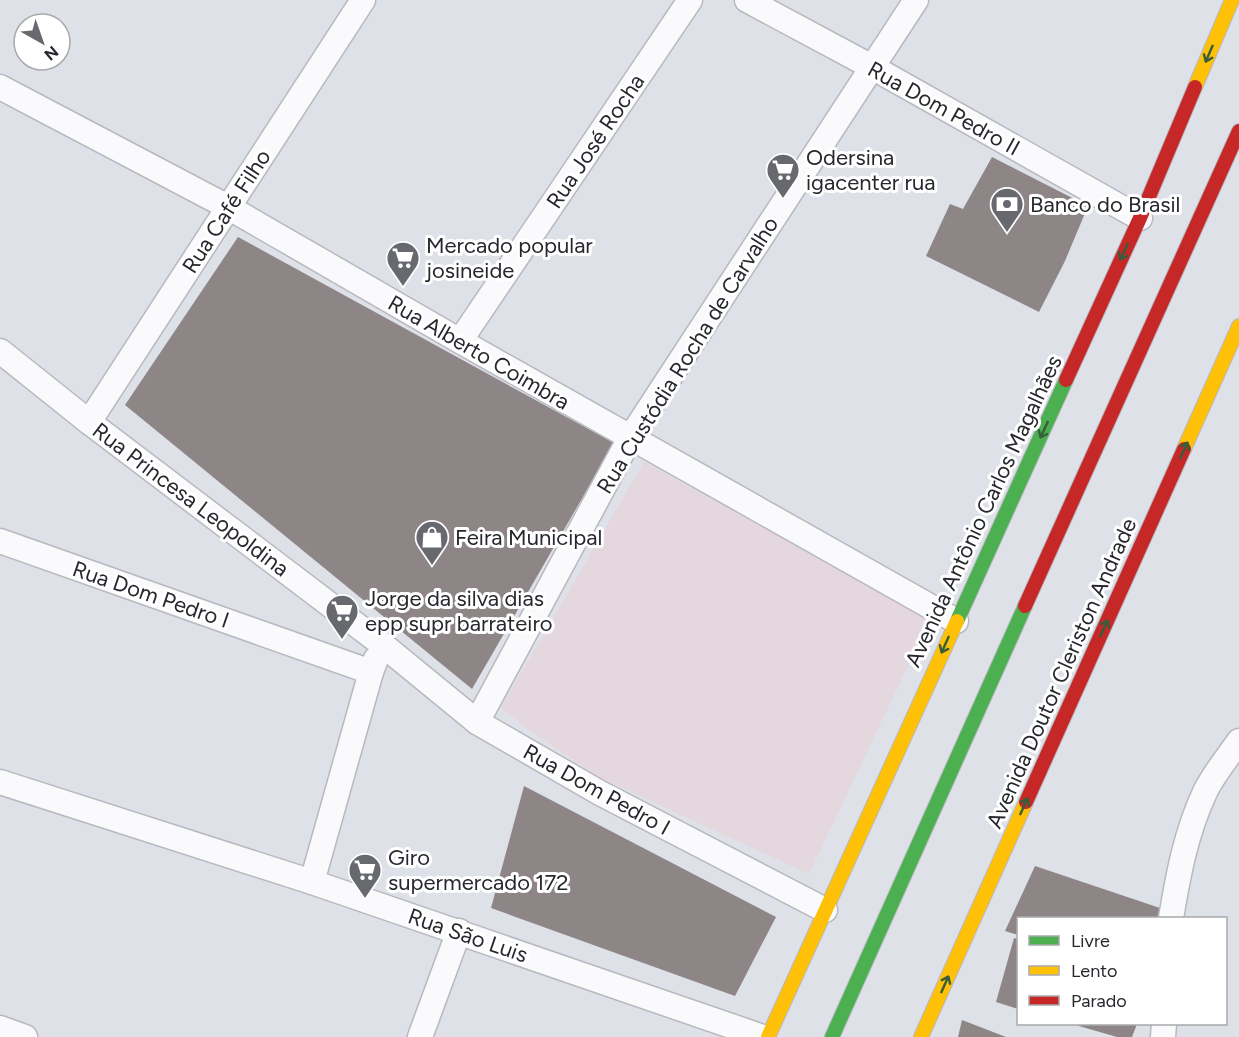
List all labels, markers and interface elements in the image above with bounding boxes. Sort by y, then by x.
north arrow [12,12,72,72]
text: N [40,42,62,64]
one-way arrow [1203,45,1214,63]
street label: Rua Dom Pedro II [863,55,1025,161]
street label: Rua José Rocha [540,69,650,214]
street label: Rua Café Filho [176,144,276,278]
place label: Odersina igacenter rua [806,144,936,196]
supermarket icon: Odersina igacenter rua [765,152,801,199]
bank icon: Banco do Brasil [989,186,1025,233]
place label: Banco do Brasil [1030,191,1180,218]
street label: Rua Custódia Rocha de Carvalho [591,212,784,499]
place label: Mercado popular josineide [424,232,593,284]
supermarket icon: Mercado popular josineide [385,240,421,287]
one-way arrow [1118,243,1130,261]
street label: Rua Alberto Coimbra [383,289,574,415]
street label: Avenida Antônio Carlos Magalhães [899,351,1068,671]
street label: Rua Princesa Leopoldina [87,417,294,582]
one-way arrow [1037,420,1049,438]
one-way arrow [1178,441,1190,459]
street label: Avenida Doutor Cleriston Andrade [981,514,1142,832]
shop icon: Feira Municipal [414,519,450,566]
place label: Feira Municipal [455,524,602,551]
street label: Rua Dom Pedro I [69,555,233,634]
place label: Jorge da silva dias epp supr barrateiro [365,585,553,637]
supermarket icon: Jorge da silva dias epp supr barrateiro [324,593,360,640]
one-way arrow [1099,619,1110,637]
one-way arrow [939,636,950,654]
street label: Rua Dom Pedro I [519,738,675,841]
one-way arrow [1019,797,1031,815]
place label: Giro supermercado 172 [388,844,569,896]
supermarket icon: Giro supermercado 172 [347,852,383,899]
street label: Rua São Luis [404,902,531,969]
legend [1017,917,1227,1025]
text: Livre [1071,930,1110,952]
text: Lento [1071,960,1117,982]
one-way arrow [939,975,951,993]
text: Parado [1071,990,1127,1012]

